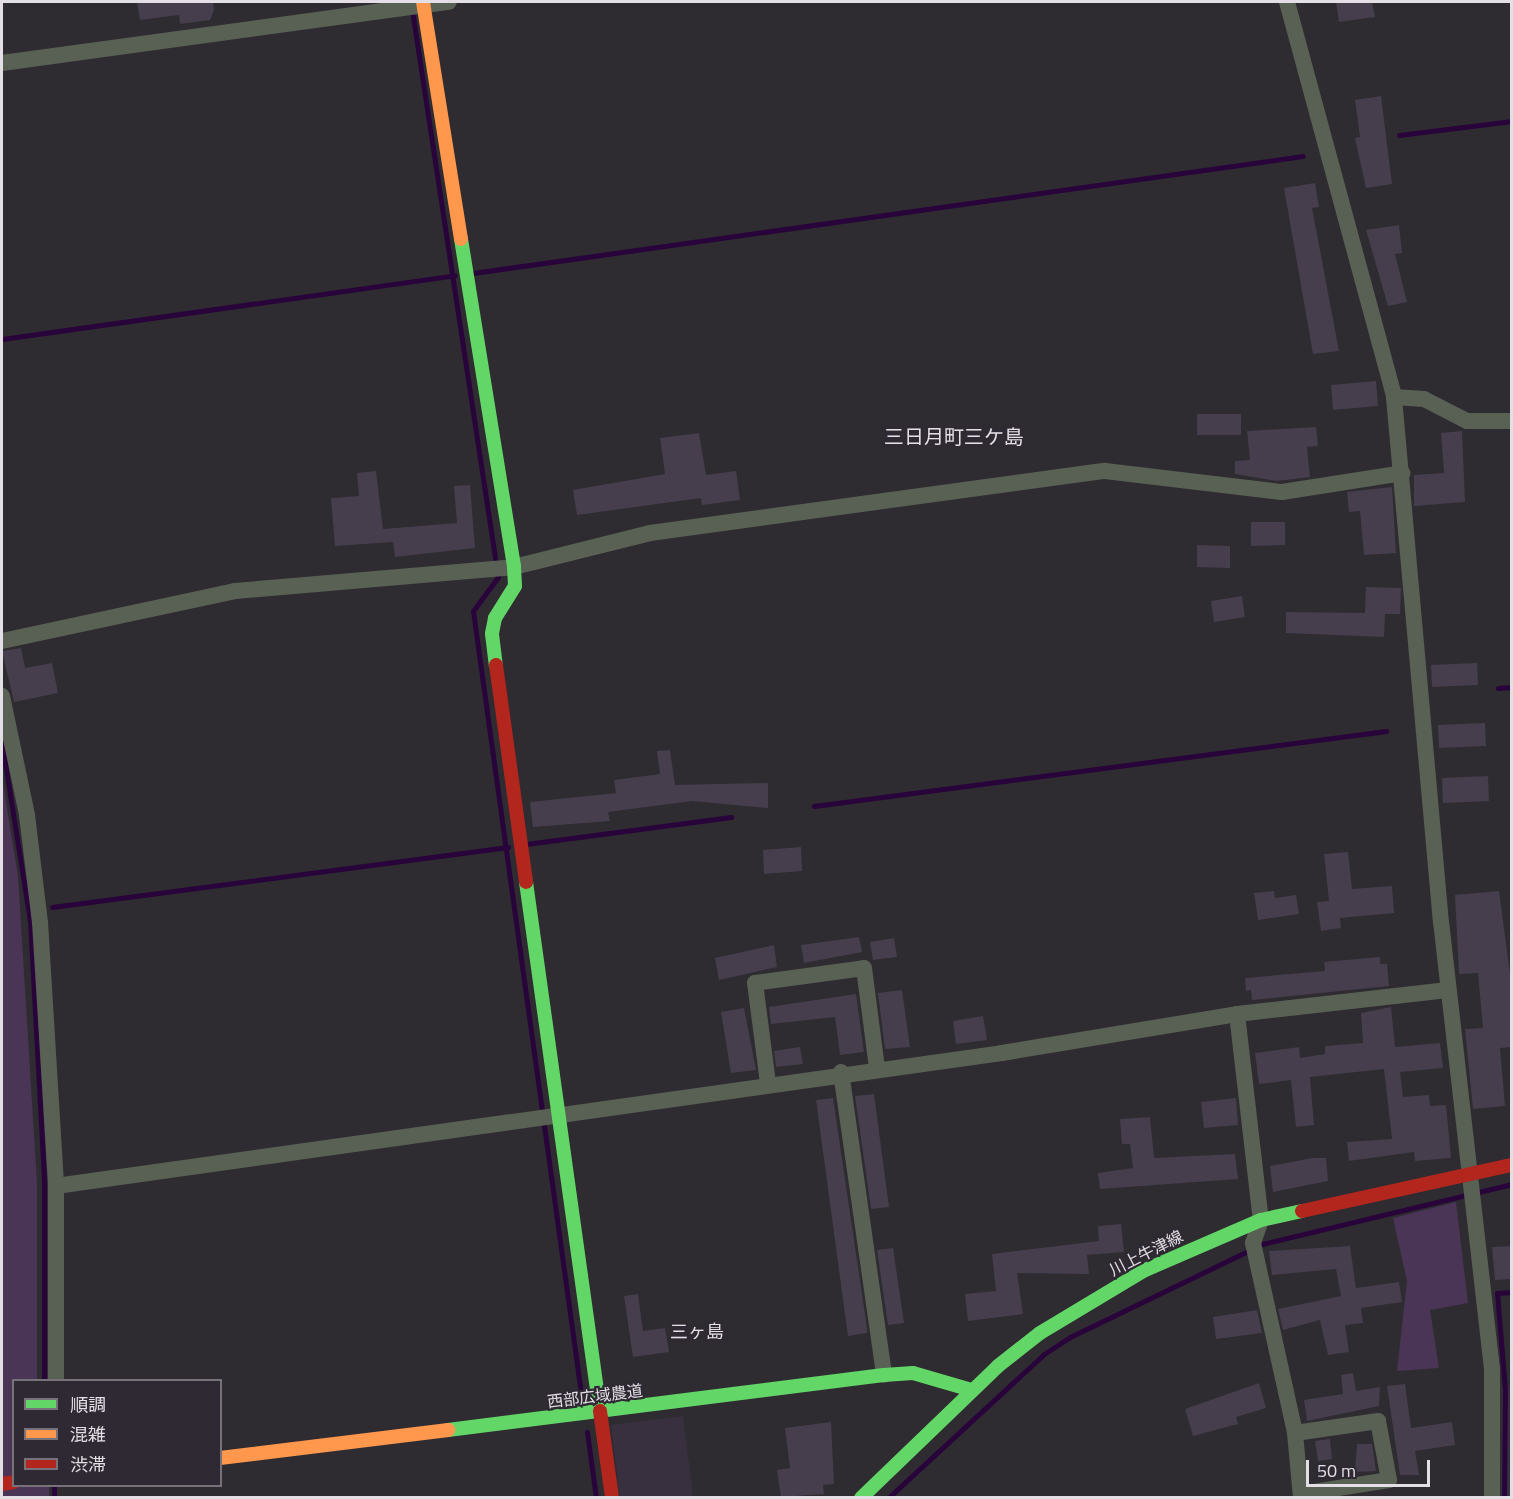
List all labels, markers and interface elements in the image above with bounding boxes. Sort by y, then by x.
district label: 三日月町三ケ島 [884,424,1024,448]
street label: 川上牛津線 [1106,1226,1186,1280]
district label: 三ヶ島 [670,1321,724,1343]
legend [12,1379,222,1487]
street label: 西部広域農道 [546,1381,644,1411]
text: 順調 [70,1391,106,1418]
text: 混雑 [70,1421,106,1448]
scale bar [1309,1448,1434,1486]
text: 渋滞 [70,1451,106,1478]
text: 50 m [1317,1457,1356,1484]

